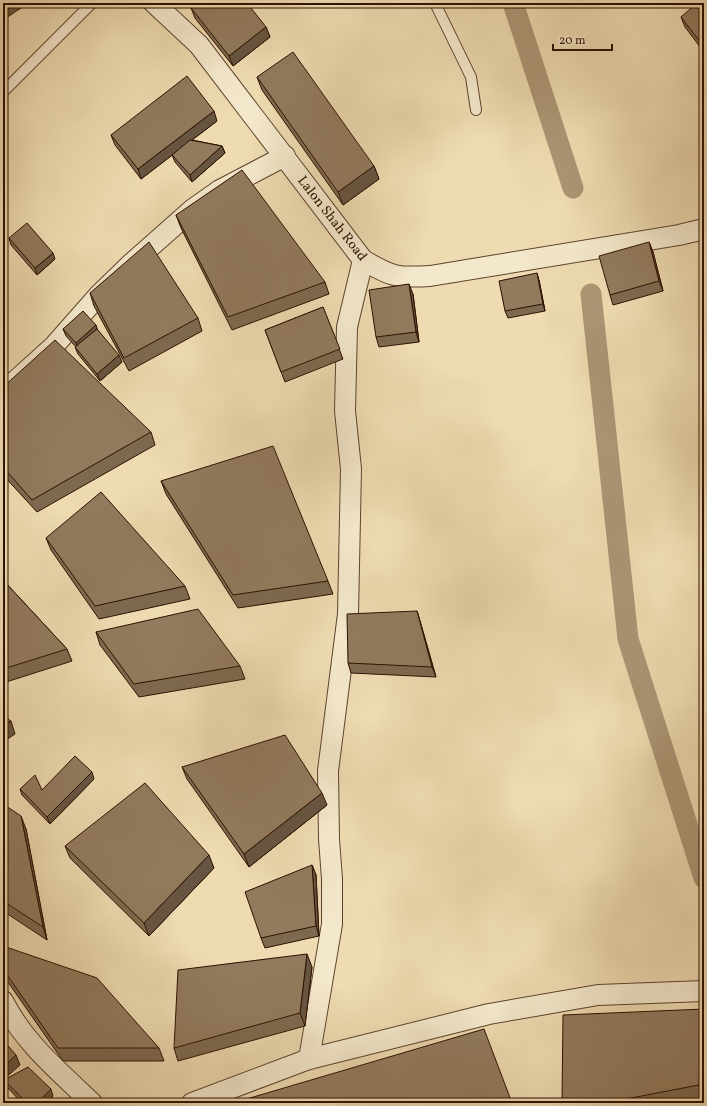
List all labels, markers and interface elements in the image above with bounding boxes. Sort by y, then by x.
scale bar [553,26,612,52]
text: 20 m [559,33,586,49]
street label: Lalon Shah Road [293,172,371,266]

